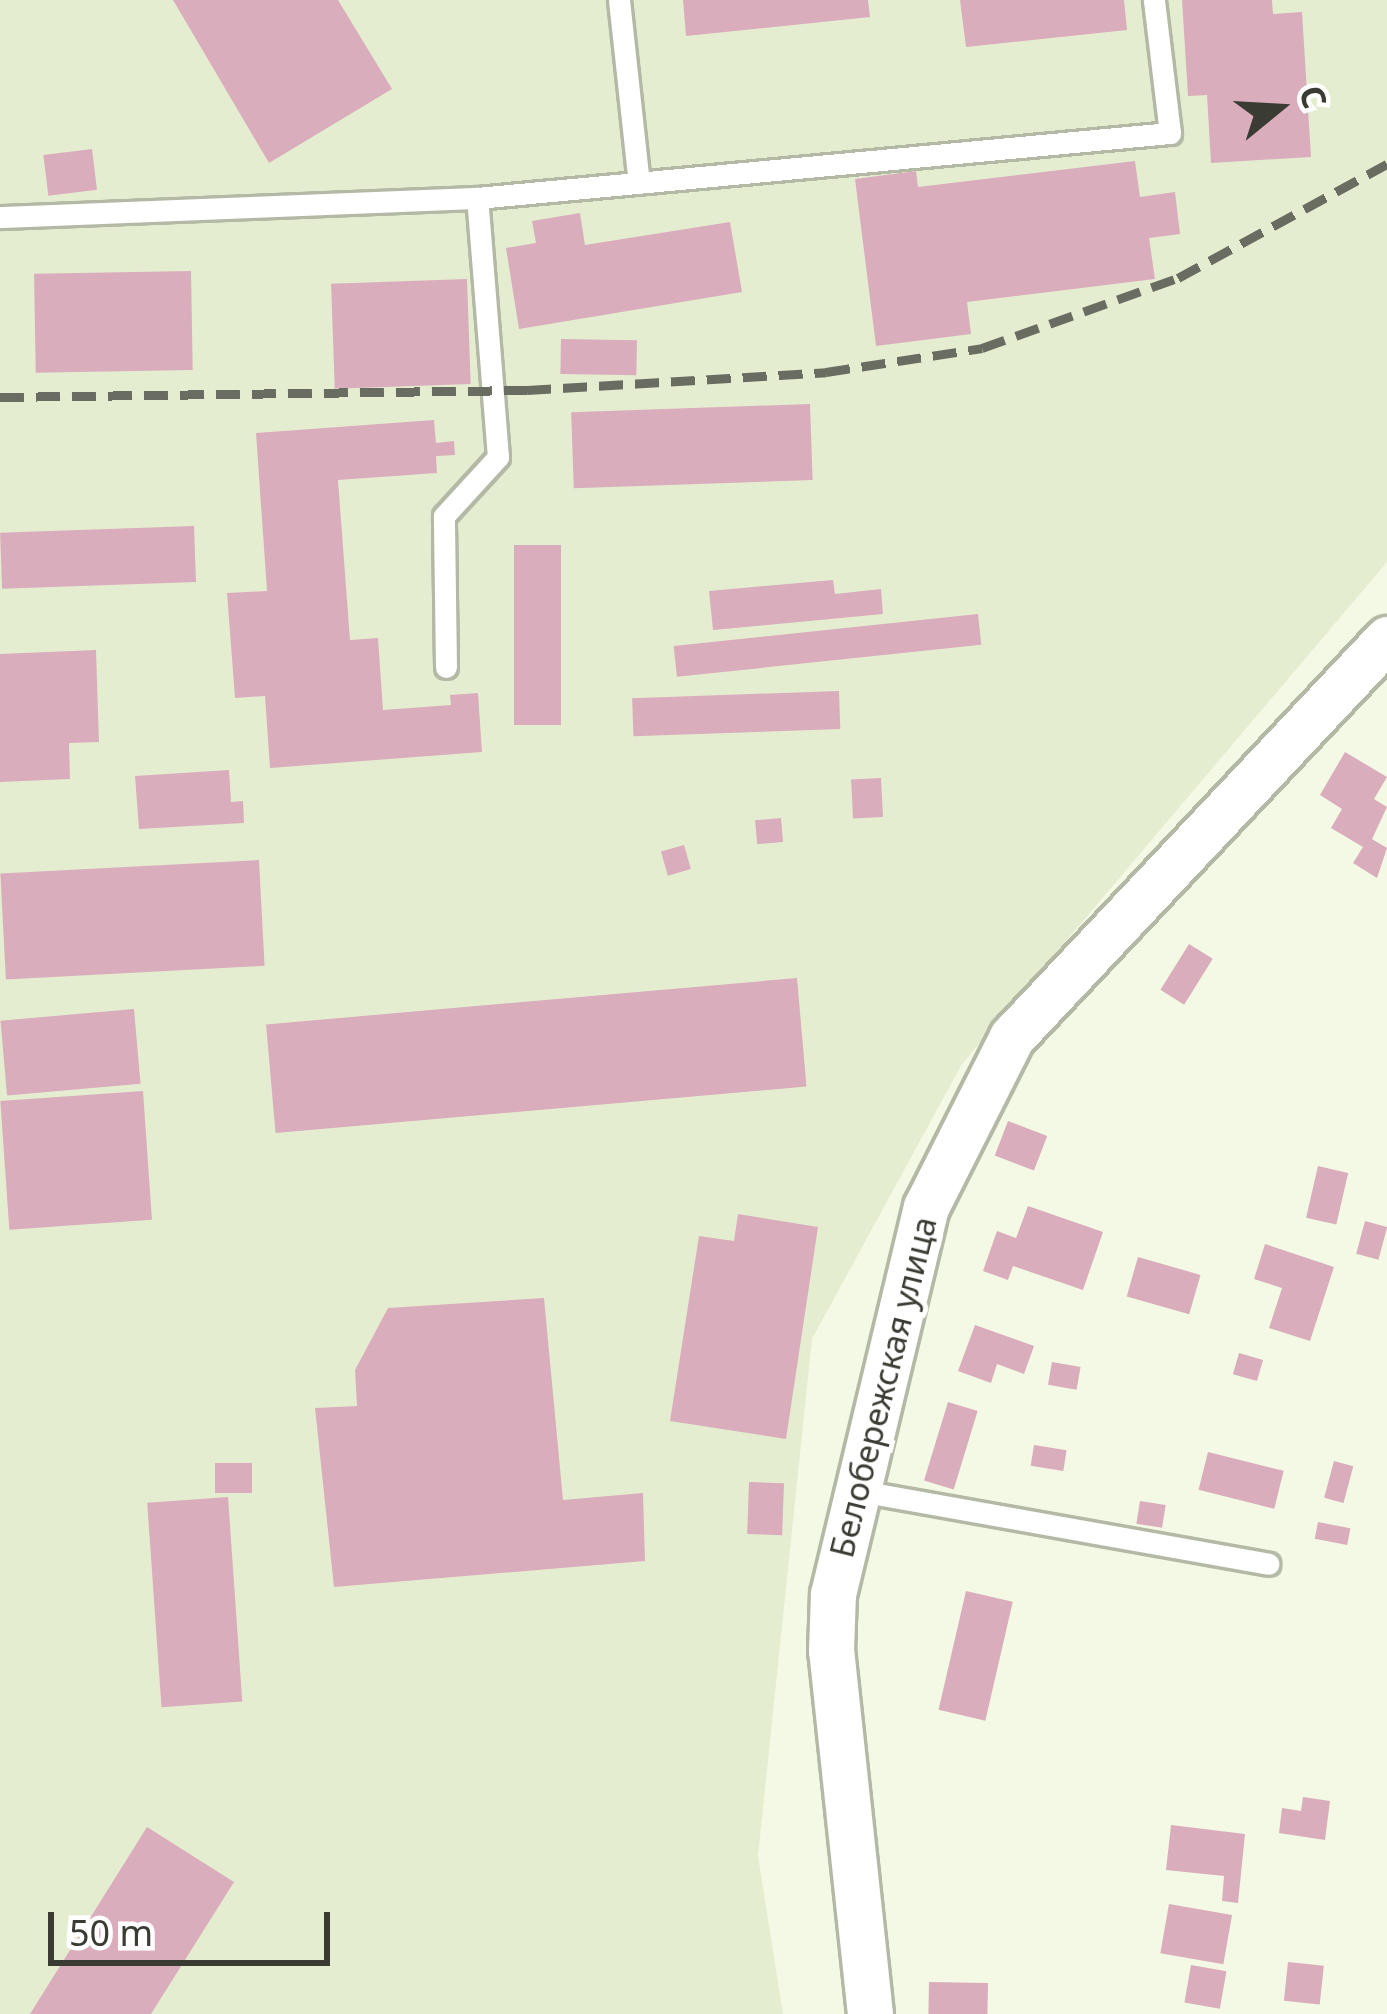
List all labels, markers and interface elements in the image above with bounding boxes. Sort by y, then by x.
north arrow [1219,48,1339,168]
text: С [1289,80,1338,114]
street label: Белобережская улица [821,1212,945,1562]
scale bar [54,1888,336,1962]
text: 50 m [69,1908,153,1957]

